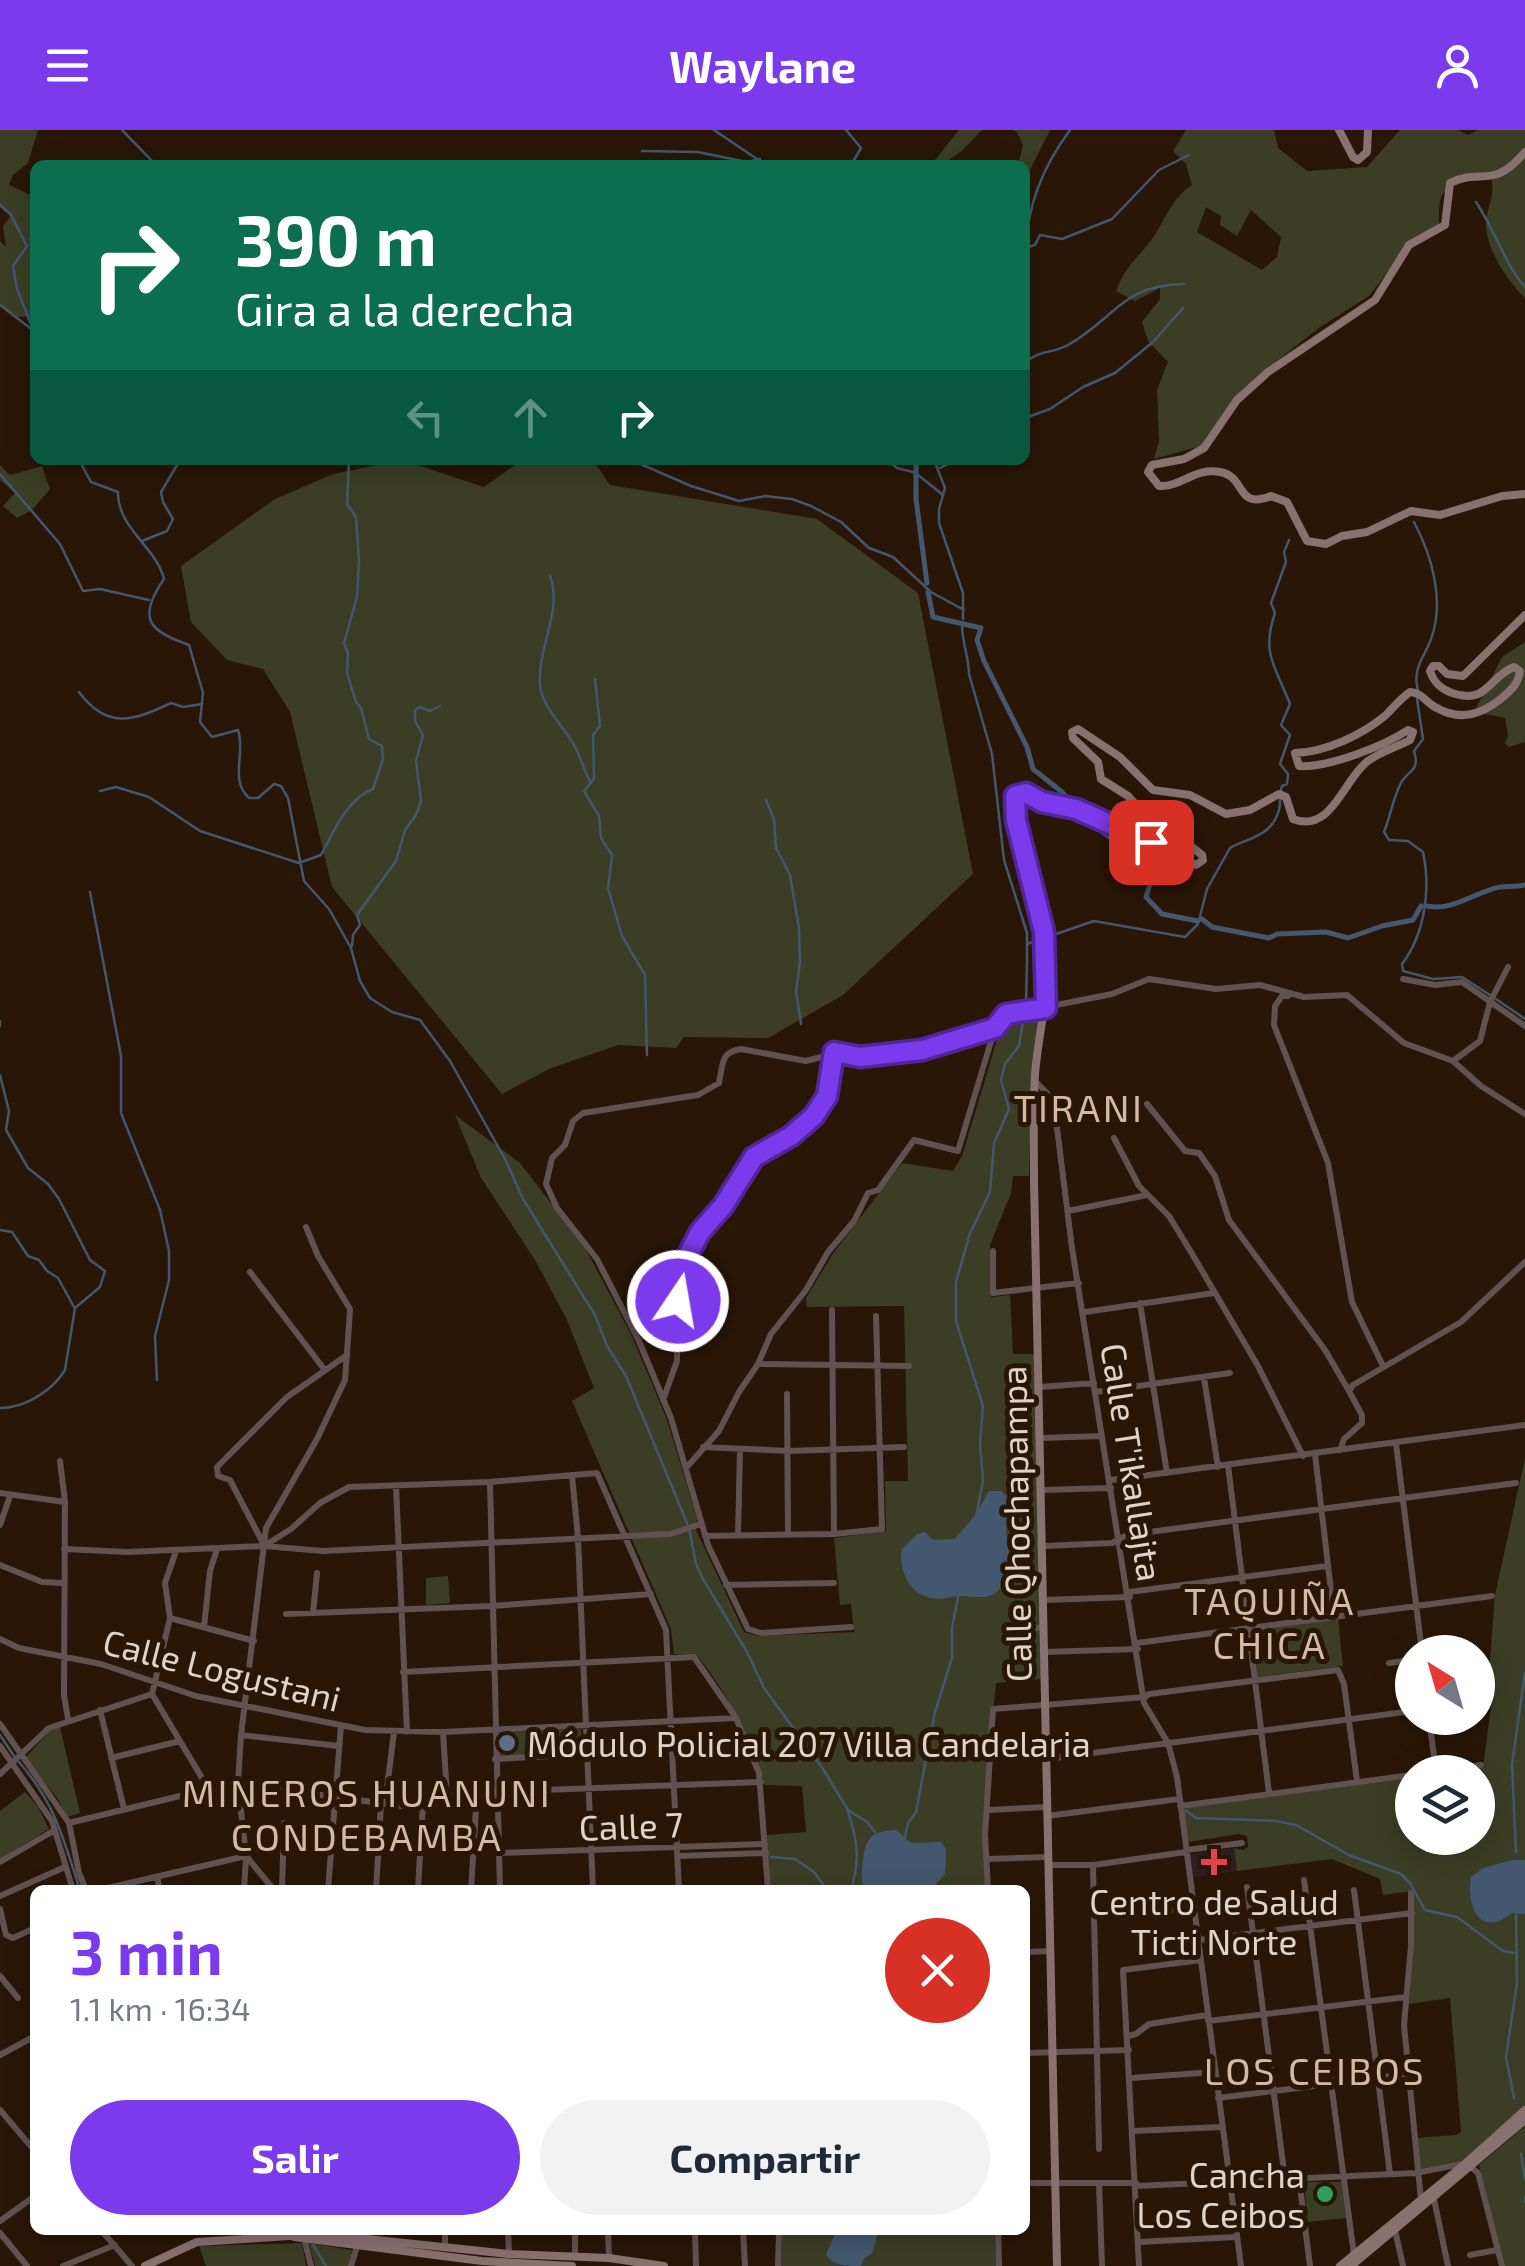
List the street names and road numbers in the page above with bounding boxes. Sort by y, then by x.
street label: Calle T'ikallajta [1093,1340,1173,1584]
street label: Calle Qhochapampa [991,1365,1039,1683]
street label: Calle Logustani [99,1619,345,1719]
street label: Calle 7 [578,1802,684,1848]

